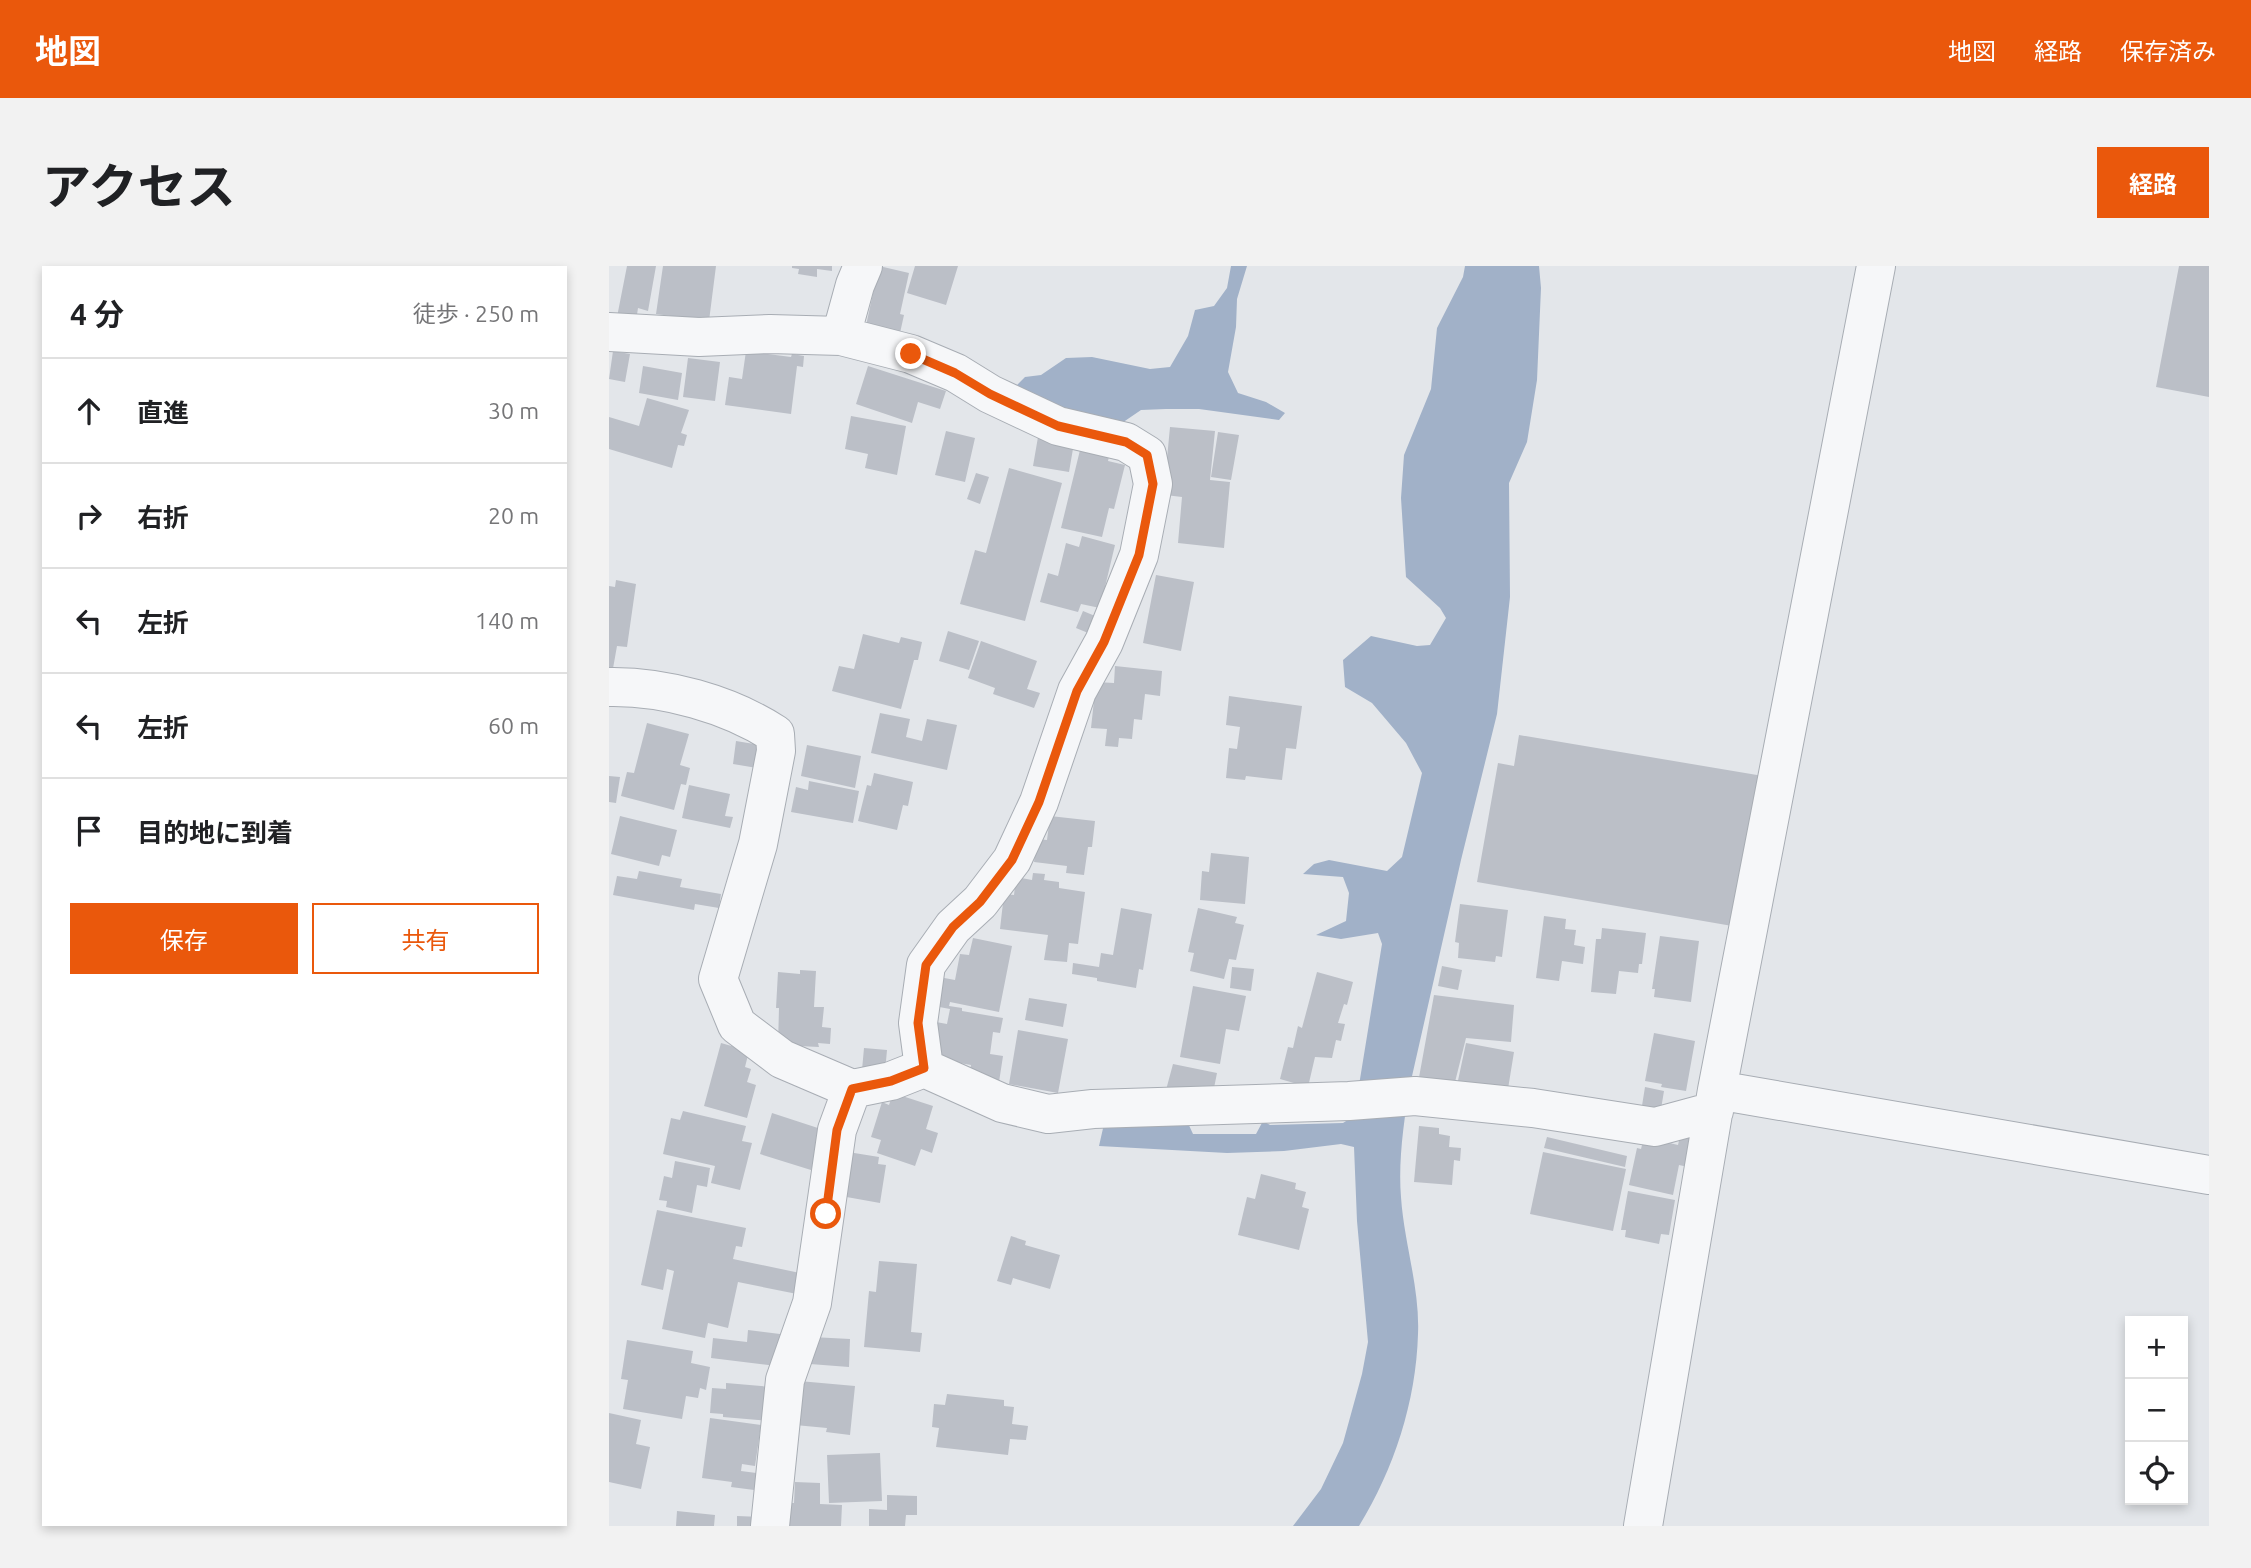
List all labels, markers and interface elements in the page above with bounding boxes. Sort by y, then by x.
text: 地図 [35,32,101,69]
text: 地図 [1948,38,1996,65]
text: 経路 [2034,38,2082,65]
text: 保存済み [2120,38,2216,65]
button: 経路 [2097,147,2209,218]
text: アクセス [42,158,236,213]
text: 4 分 [70,297,124,331]
text: 徒歩 · 250 m [413,301,539,326]
route end [895,338,926,369]
icon: ahead [70,392,108,430]
text: 直進 [137,398,189,427]
text: 30 m [488,398,539,423]
icon: right [70,497,108,535]
text: 右折 [137,503,189,532]
text: 20 m [488,503,539,528]
icon: left [70,602,108,640]
text: 左折 [137,608,189,637]
text: 140 m [475,608,539,633]
icon: left [70,707,108,745]
text: 左折 [137,713,189,742]
text: 60 m [488,713,539,738]
icon: arrive [70,812,108,850]
text: 目的地に到着 [137,818,293,847]
button: 保存 [70,903,298,974]
button: 共有 [312,903,539,974]
route start [810,1198,841,1229]
map controls [2125,1316,2188,1505]
button: + [2125,1316,2188,1379]
button: − [2125,1379,2188,1442]
button: locate [2125,1442,2188,1505]

